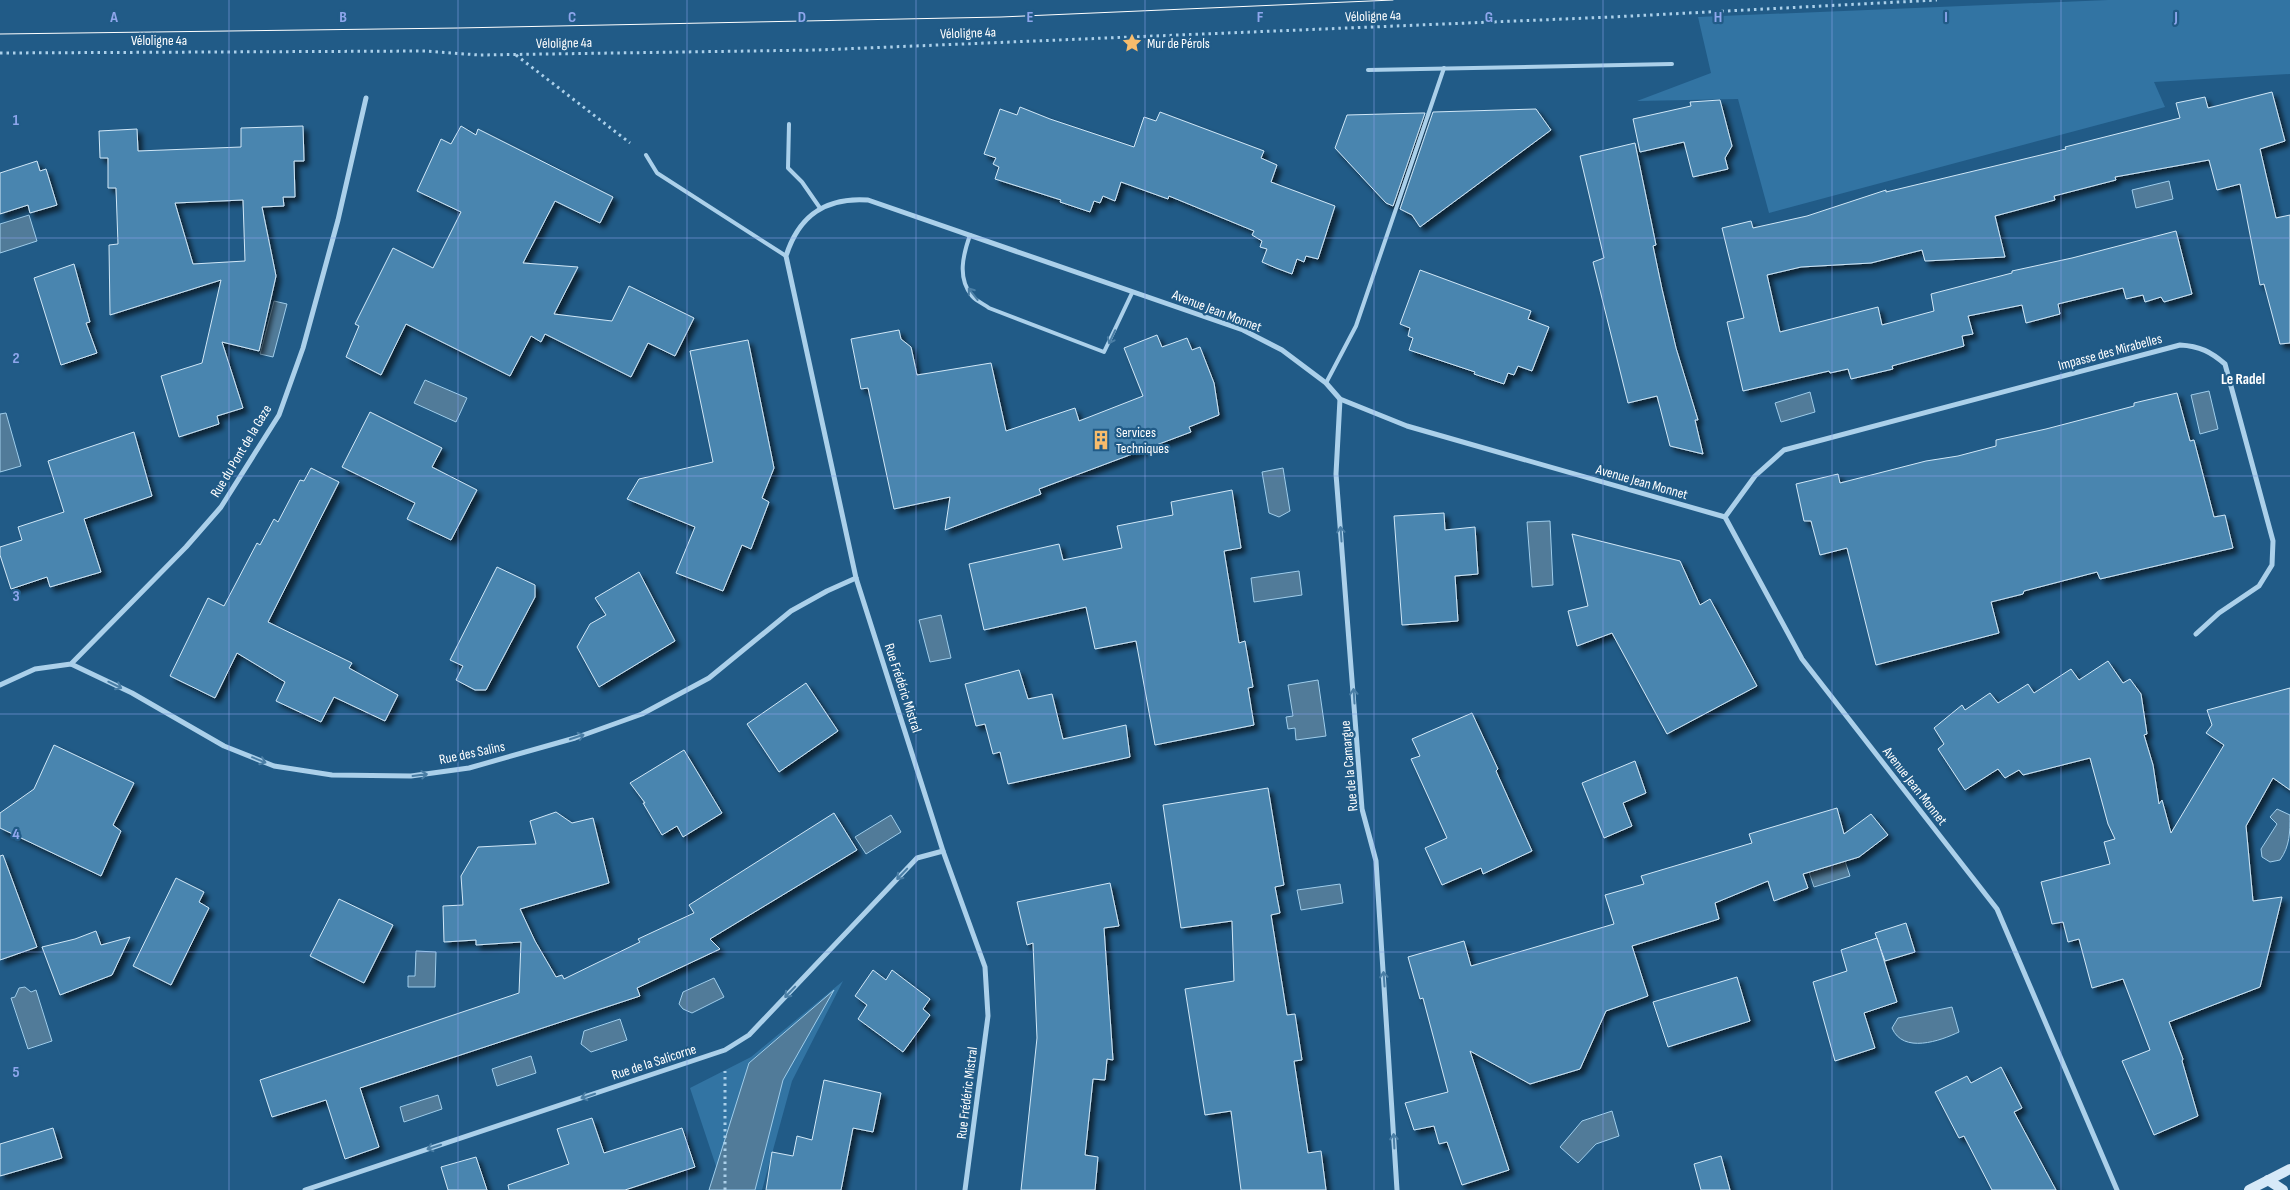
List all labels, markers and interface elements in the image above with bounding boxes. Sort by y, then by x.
street label: Véloligne 4a [1345,7,1401,25]
text: A [109,8,118,27]
text: B [339,8,347,27]
text: C [568,8,576,27]
text: D [798,8,806,27]
text: E [1027,8,1034,27]
text: F [1257,8,1264,27]
text: G [1485,8,1493,27]
text: H [1714,8,1722,27]
text: I [1944,8,1948,27]
text: J [2173,8,2178,27]
street label: Véloligne 4a [940,24,996,42]
street label: Véloligne 4a [131,32,187,49]
place icon: Mur de Pérols [1121,32,1143,54]
street label: Véloligne 4a [536,34,592,52]
place label: Mur de Pérols [1147,35,1210,52]
text: 1 [13,111,20,130]
street label: Avenue Jean Monnet [1169,286,1264,336]
one-way arrow [968,287,978,301]
one-way arrow [1106,329,1116,344]
street label: Impasse des Mirabelles [2056,330,2164,374]
text: 2 [12,349,20,368]
district label: Le Radel [2221,370,2265,389]
street label: Rue du Pont de la Gaze [207,402,275,500]
place label: Services Techniques [1116,424,1169,457]
building icon: Services Techniques [1090,429,1112,451]
street label: Avenue Jean Monnet [1593,461,1690,503]
one-way arrow [1336,527,1346,543]
text: 3 [12,587,20,606]
street label: Rue Frédéric Mistral [881,641,925,735]
one-way arrow [107,681,122,690]
one-way arrow [1349,689,1358,705]
street label: Rue de la Camargue [1337,720,1361,812]
one-way arrow [569,732,585,742]
street label: Rue des Salins [438,738,506,768]
street label: Avenue Jean Monnet [1879,743,1951,828]
one-way arrow [251,756,266,766]
one-way arrow [411,769,427,779]
text: 4 [12,825,20,844]
one-way arrow [896,868,908,881]
one-way arrow [1380,971,1389,987]
one-way arrow [784,985,796,998]
street label: Rue de la Salicorne [610,1040,698,1084]
street label: Rue Frédéric Mistral [953,1046,981,1140]
text: 5 [12,1063,20,1082]
one-way arrow [581,1092,596,1101]
one-way arrow [1390,1134,1399,1150]
one-way arrow [426,1143,442,1153]

